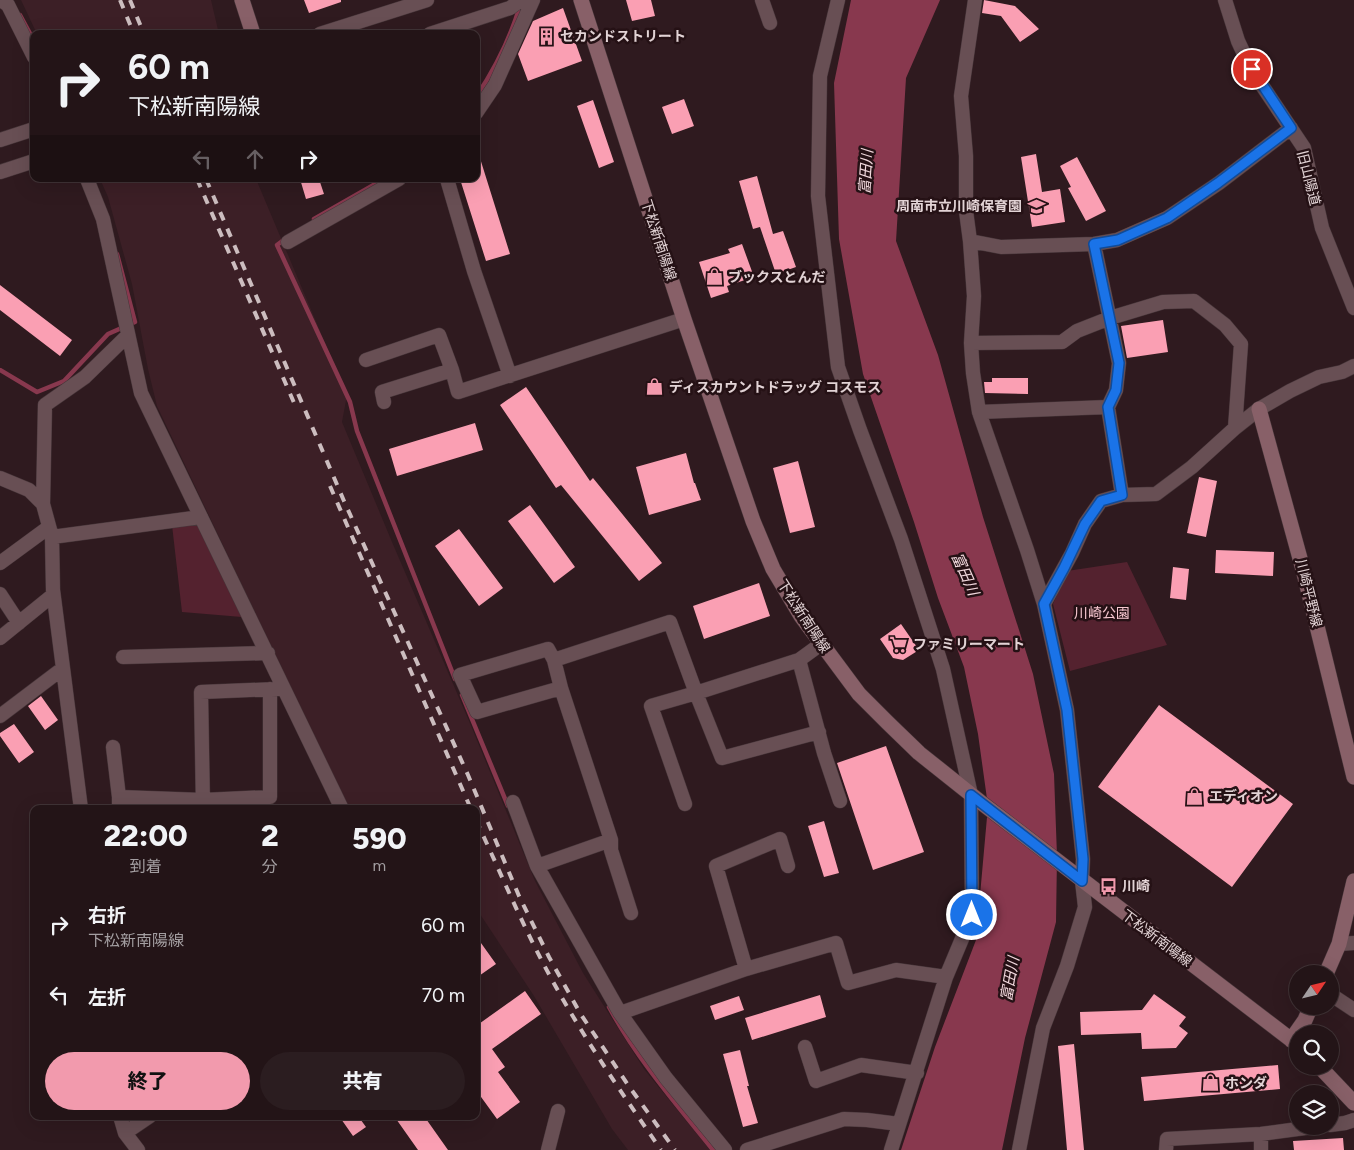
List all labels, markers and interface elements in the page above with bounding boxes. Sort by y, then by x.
building icon: セカンドストリート [536,26,556,46]
place label: セカンドストリート [560,28,686,45]
text: 60 m [128,46,210,88]
pin [1231,48,1273,90]
icon: right [45,50,110,115]
icon: arrive [1238,55,1266,83]
text: 下松新南陽線 [128,93,260,120]
icon: left [188,145,216,173]
icon: ahead [241,145,269,173]
icon: right [294,145,322,173]
water label: 富田川 [855,147,877,195]
street label: 旧山陽道 [1293,149,1324,207]
school or university icon: 周南市立川崎保育園 [1026,196,1046,216]
street label: 下松新南陽線 [637,198,680,283]
place label: 周南市立川崎保育園 [896,198,1022,215]
shop icon: ブックスとんだ [704,267,724,287]
place label: ブックスとんだ [728,269,826,286]
shop icon: ディスカウントドラッグ コスモス [645,377,665,397]
place label: ディスカウントドラッグ コスモス [669,379,881,396]
water label: 富田川 [948,550,983,600]
street label: 川崎平野線 [1292,557,1325,629]
street label: 下松新南陽線 [774,576,834,656]
park label: 川崎公園 [1074,605,1130,622]
supermarket icon: ファミリーマート [889,634,909,654]
place label: ファミリーマート [913,636,1025,653]
shop icon: エディオン [1185,786,1205,806]
place label: エディオン [1209,788,1278,805]
text: 22:00 [103,817,188,854]
text: 2 [261,817,279,854]
text: 590 [352,820,407,857]
text: m [372,856,386,875]
text: 到着 [129,857,161,876]
text: 分 [262,857,278,876]
bus stop icon: 川崎 [1098,876,1118,896]
place label: 川崎 [1122,878,1150,895]
position arrow [945,888,997,940]
text: 右折 [88,904,126,927]
street label: 下松新南陽線 [1118,906,1195,970]
icon: right [45,911,73,939]
text: 60 m [421,914,465,937]
text: 下松新南陽線 [88,931,184,950]
water label: 富田川 [997,953,1023,1003]
north arrow [1289,965,1339,1015]
map controls [1289,965,1339,1135]
icon: left [45,981,73,1009]
text: 70 m [422,984,465,1007]
text: 左折 [88,986,126,1009]
button: search [1289,1025,1339,1075]
button: 終了 [45,1052,250,1110]
button: 共有 [260,1052,465,1110]
shop icon: ホンダ [1201,1073,1221,1093]
place label: ホンダ [1225,1075,1267,1092]
button: layers [1289,1085,1339,1135]

